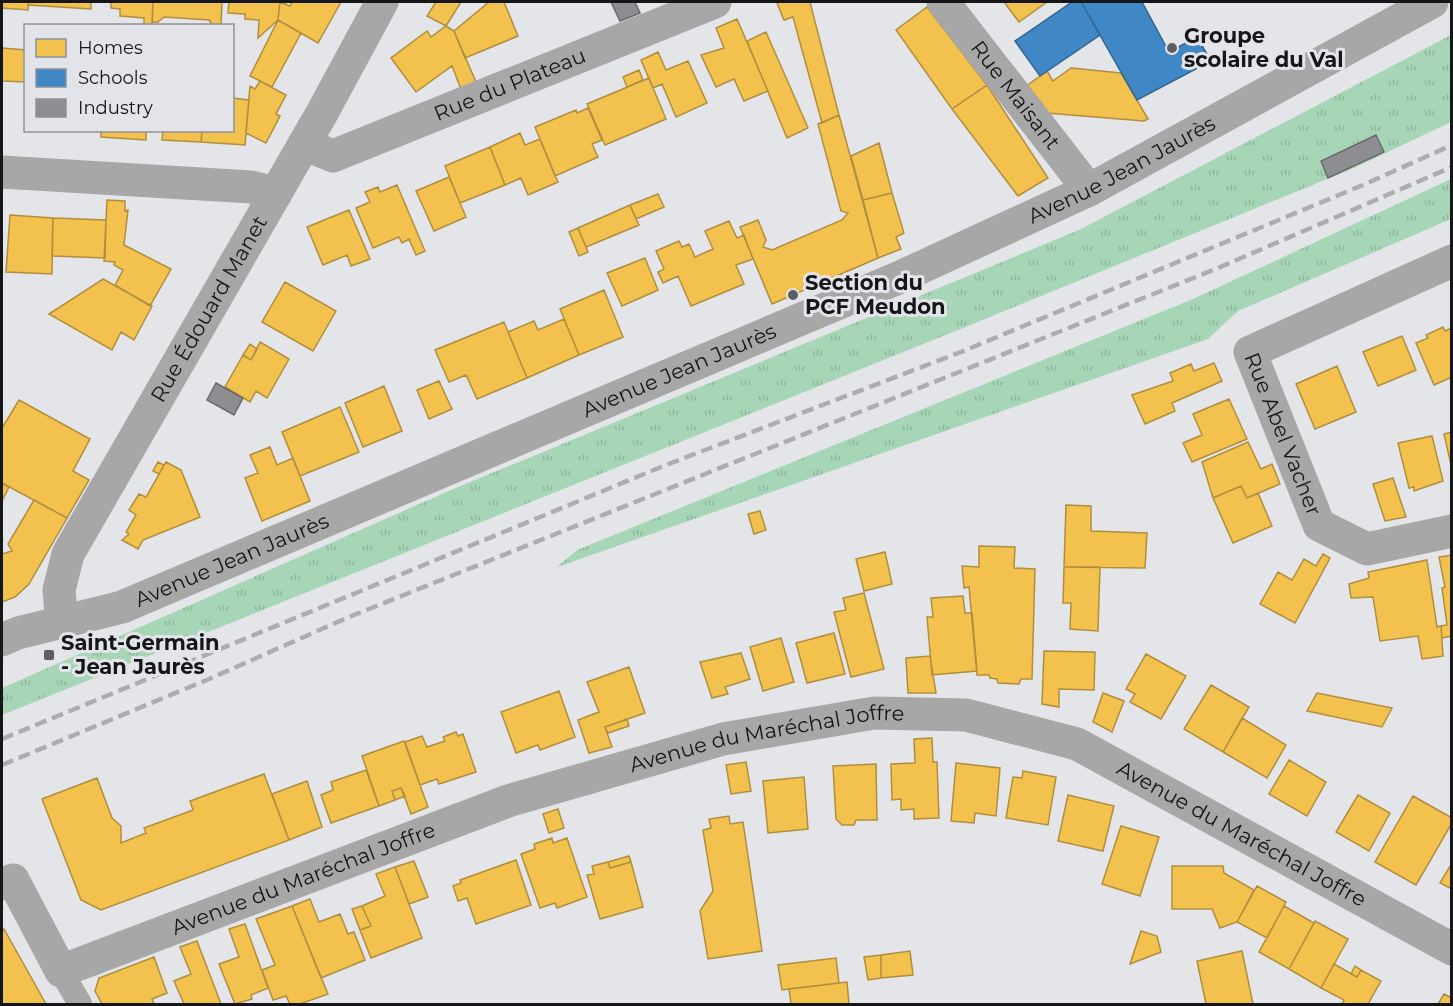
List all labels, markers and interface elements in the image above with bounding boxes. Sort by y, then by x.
place label: Groupe scolaire du Val [1184,23,1344,72]
legend [24,24,234,132]
street label: Rue Maisant [966,35,1066,154]
text: Homes [78,37,143,59]
marker: Groupe scolaire du Val [1165,41,1179,55]
street label: Rue du Plateau [430,42,589,126]
text: Schools [78,67,148,89]
text: Industry [78,97,153,119]
street label: Avenue Jean Jaurès [1024,110,1219,228]
street label: Rue Édouard Manet [145,211,272,406]
place label: Section du PCF Meudon [805,270,945,319]
marker: Section du PCF Meudon [786,288,800,302]
street label: Avenue Jean Jaurès [579,318,780,422]
street label: Rue Abel Vacher [1239,349,1327,519]
street label: Avenue Jean Jaurès [131,508,332,612]
place label: Saint-Germain - Jean Jaurès [61,630,220,679]
marker: Saint-Germain - Jean Jaurès [42,648,56,662]
street label: Avenue du Maréchal Joffre [626,700,905,777]
street label: Avenue du Maréchal Joffre [1113,755,1371,912]
street label: Avenue du Maréchal Joffre [168,817,439,940]

